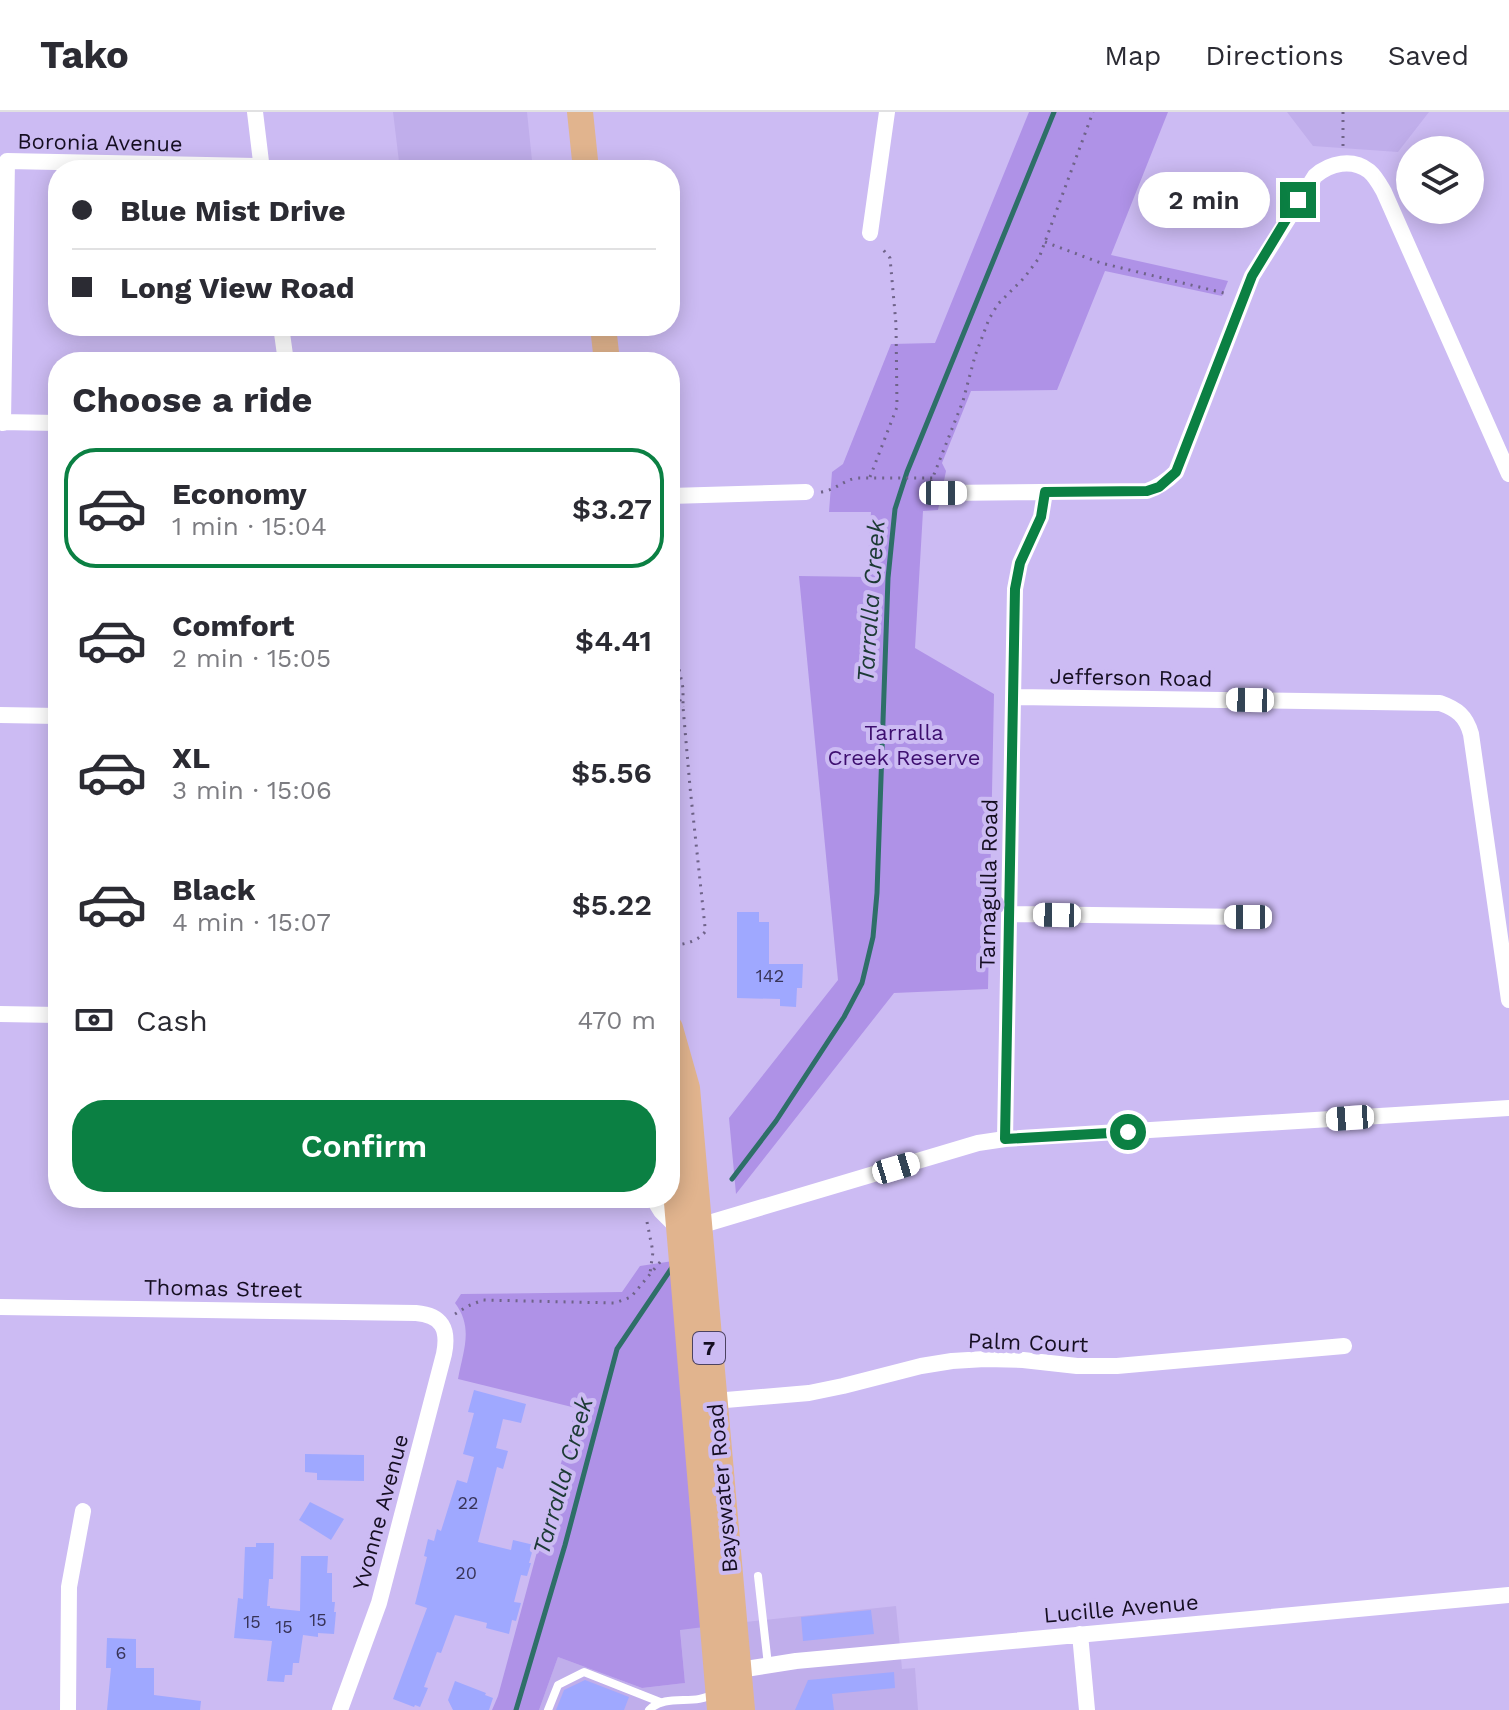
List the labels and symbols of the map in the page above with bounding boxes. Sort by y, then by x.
street label: Boronia Avenue [17,129,183,156]
callout: 2 min [1138,172,1270,228]
route end [1280,182,1316,218]
car [919,481,967,505]
water label: Tarralla Creek [851,518,891,683]
street label: Jefferson Road [1049,664,1213,691]
car [1226,688,1274,712]
park label: Tarralla Creek Reserve [828,720,980,770]
street label: Tarnagulla Road [975,799,1002,969]
car [1033,903,1081,927]
car [1224,905,1272,929]
house number: 142 [756,965,784,986]
car [1325,1104,1375,1132]
route start [1110,1114,1146,1150]
car [870,1150,922,1186]
street label: Thomas Street [144,1275,302,1302]
street label: Palm Court [967,1328,1089,1357]
road number: 7 [693,1332,725,1364]
water label: Tarralla Creek [527,1393,599,1558]
street label: Bayswater Road [703,1402,742,1574]
street label: Yvonne Avenue [348,1431,413,1593]
house number: 22 [458,1492,479,1513]
house number: 20 [455,1562,477,1583]
street label: Lucille Avenue [1043,1589,1199,1628]
house number: 15 [309,1609,327,1630]
house number: 15 [243,1611,261,1632]
house number: 15 [275,1616,293,1637]
house number: 6 [116,1642,126,1663]

